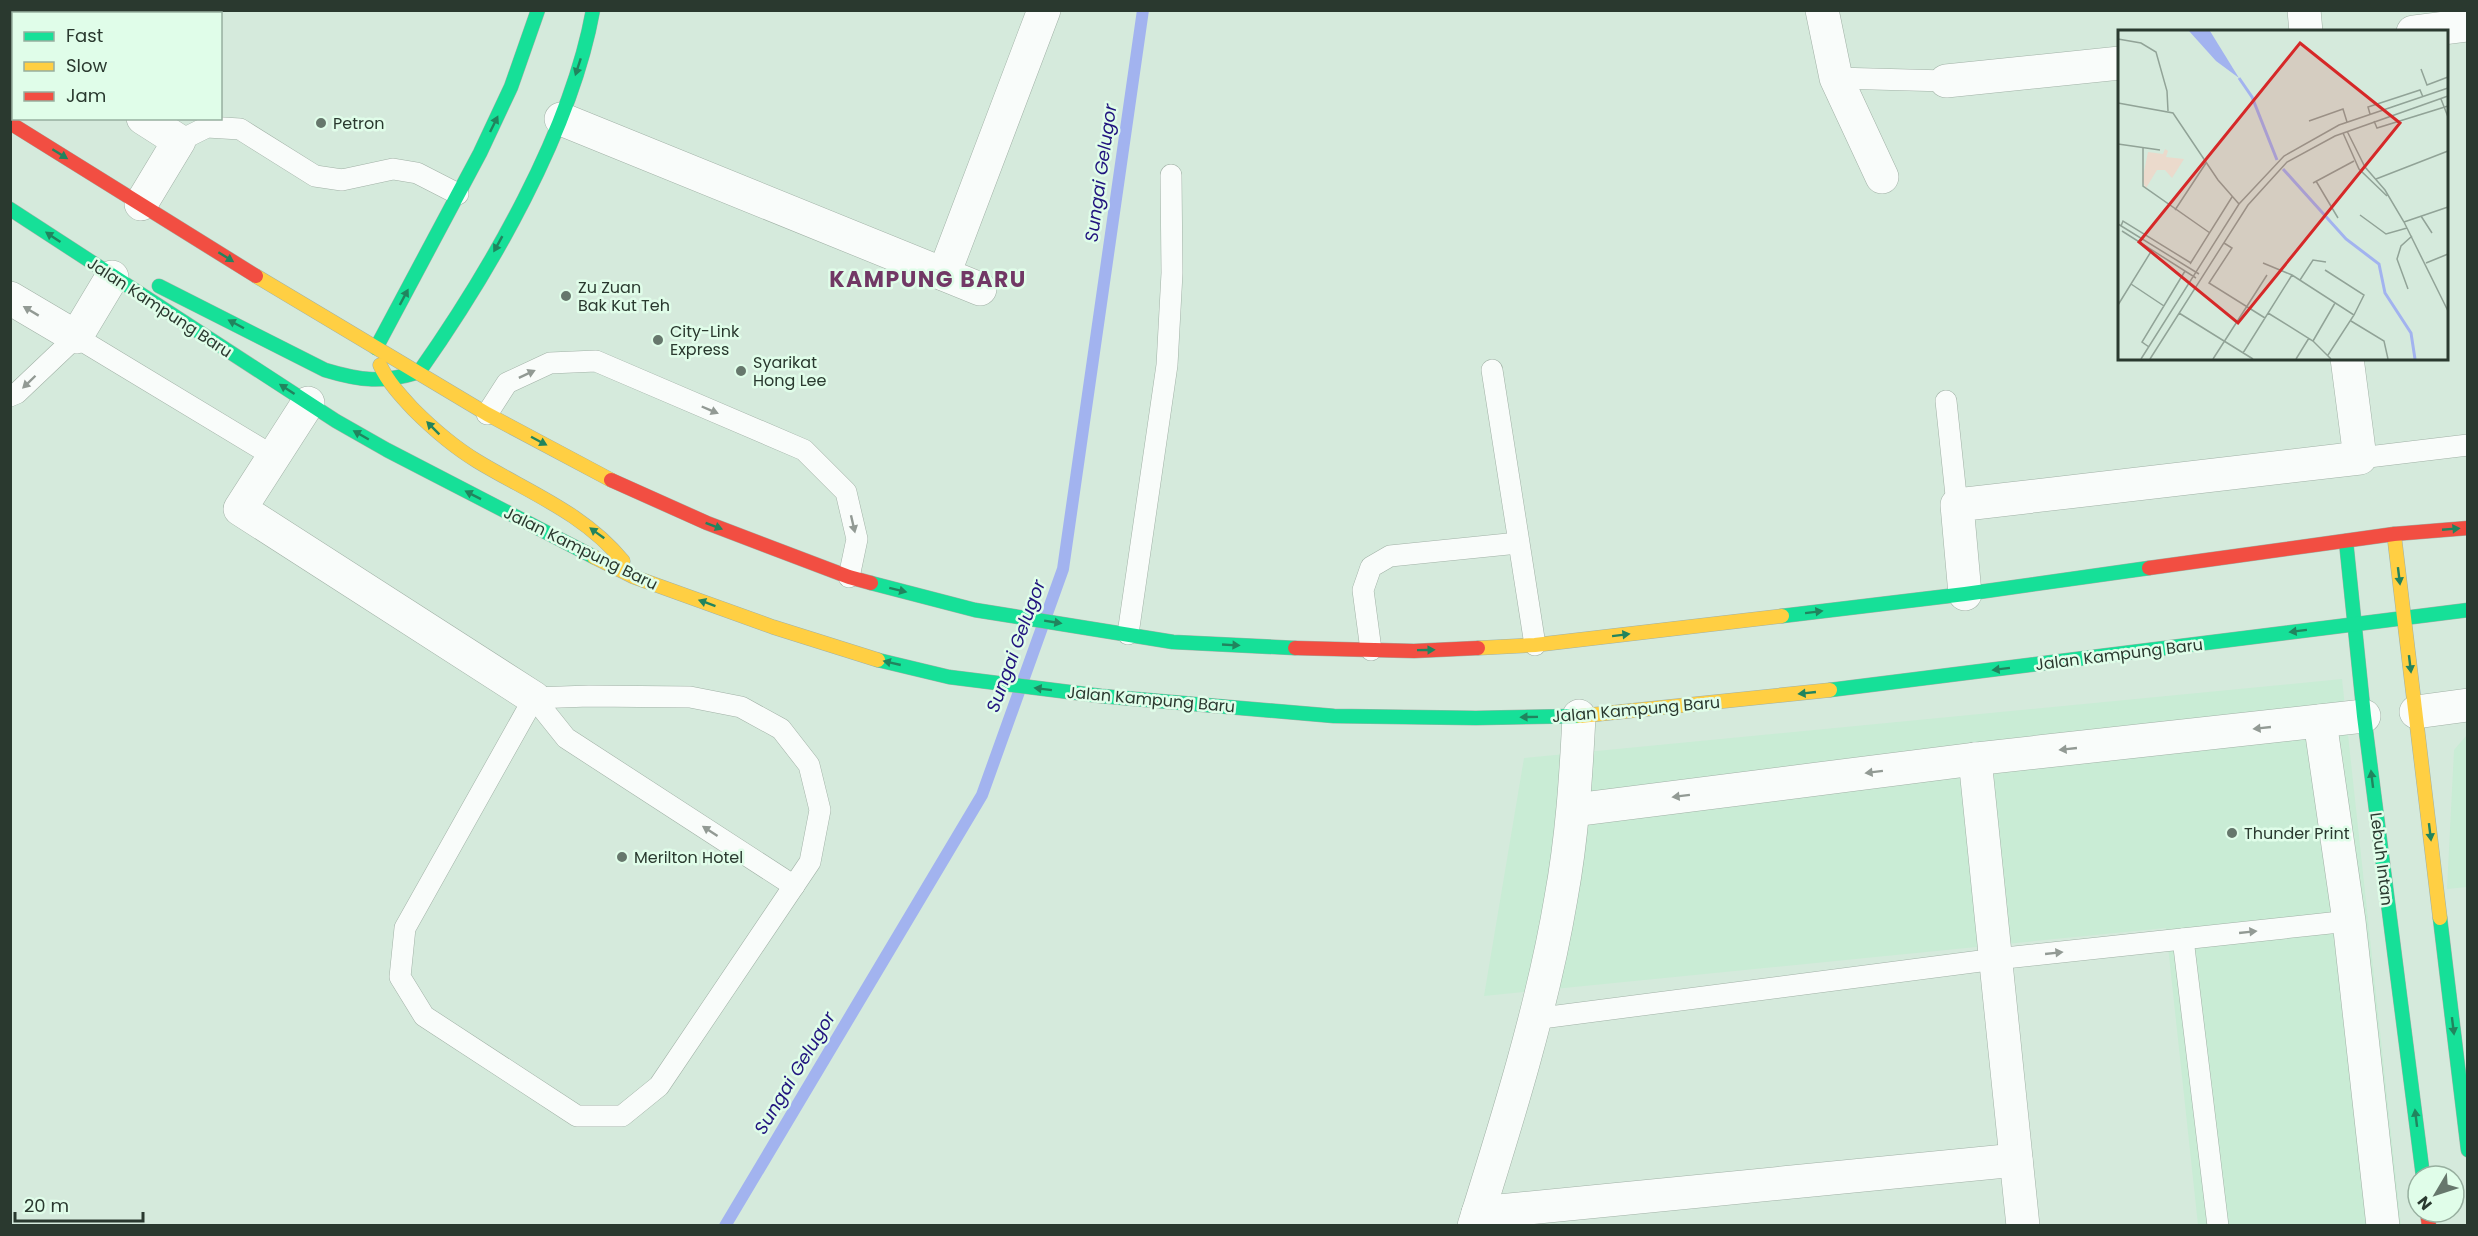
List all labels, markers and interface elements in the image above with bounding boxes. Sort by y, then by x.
legend [12,12,222,120]
text: Fast [66,23,103,48]
inset map [2118,30,2448,360]
text: Slow [66,53,108,78]
one-way arrow [573,58,582,76]
text: Jam [66,83,106,108]
water label: Sungai Gelugor [1078,101,1123,244]
place label: Petron [333,112,384,135]
one-way arrow [489,115,498,132]
marker: Petron [314,116,328,130]
one-way arrow [52,148,68,159]
one-way arrow [45,232,61,243]
one-way arrow [493,236,503,253]
one-way arrow [218,251,234,262]
street label: Jalan Kampung Baru [83,252,237,363]
district label: KAMPUNG BARU [829,264,1027,295]
place label: Zu Zuan Bak Kut Teh [578,276,670,317]
one-way arrow [399,288,409,305]
marker: Zu Zuan Bak Kut Teh [559,289,573,303]
one-way arrow [23,305,39,316]
one-way arrow [227,319,244,329]
place label: City-Link Express [670,320,740,361]
marker: City-Link Express [651,333,665,347]
place label: Syarikat Hong Lee [753,351,826,392]
marker: Syarikat Hong Lee [734,364,748,378]
one-way arrow [518,369,535,378]
one-way arrow [21,375,36,389]
one-way arrow [279,384,295,395]
one-way arrow [701,405,719,415]
one-way arrow [427,422,441,436]
one-way arrow [353,430,369,441]
one-way arrow [530,436,548,446]
one-way arrow [465,490,482,499]
street label: Jalan Kampung Baru [500,501,662,596]
one-way arrow [849,515,859,533]
one-way arrow [706,521,724,531]
one-way arrow [2442,524,2461,534]
one-way arrow [589,528,604,540]
one-way arrow [2394,566,2403,585]
water label: Sungai Gelugor [980,575,1052,715]
one-way arrow [890,586,908,595]
one-way arrow [698,598,716,608]
one-way arrow [1805,607,1824,617]
one-way arrow [1044,618,1063,627]
one-way arrow [2289,626,2308,636]
one-way arrow [1611,630,1630,640]
street label: Jalan Kampung Baru [2034,633,2204,676]
one-way arrow [1222,640,1241,650]
one-way arrow [1417,646,1436,655]
one-way arrow [2405,655,2414,674]
one-way arrow [883,658,902,667]
one-way arrow [1991,664,2010,674]
street label: Jalan Kampung Baru [1066,681,1236,718]
one-way arrow [1033,684,1052,693]
one-way arrow [1798,688,1817,698]
street label: Jalan Kampung Baru [1551,691,1721,728]
one-way arrow [1520,712,1539,722]
one-way arrow [2252,723,2271,732]
one-way arrow [2058,744,2077,754]
one-way arrow [1865,767,1884,777]
one-way arrow [2367,769,2377,788]
one-way arrow [1671,792,1690,801]
street label: Lebuh Intan [2364,811,2399,907]
place label: Thunder Print [2244,822,2350,845]
one-way arrow [2425,823,2435,842]
one-way arrow [701,826,718,837]
marker: Thunder Print [2225,826,2239,840]
place label: Merilton Hotel [634,846,743,869]
marker: Merilton Hotel [615,850,629,864]
one-way arrow [2238,927,2257,937]
one-way arrow [2045,948,2064,958]
water label: Sungai Gelugor [748,1006,842,1139]
one-way arrow [2448,1017,2458,1036]
one-way arrow [2411,1108,2420,1127]
north arrow [2406,1164,2466,1224]
scale bar [15,1185,142,1223]
text: N [2412,1191,2437,1215]
text: 20 m [24,1193,69,1218]

